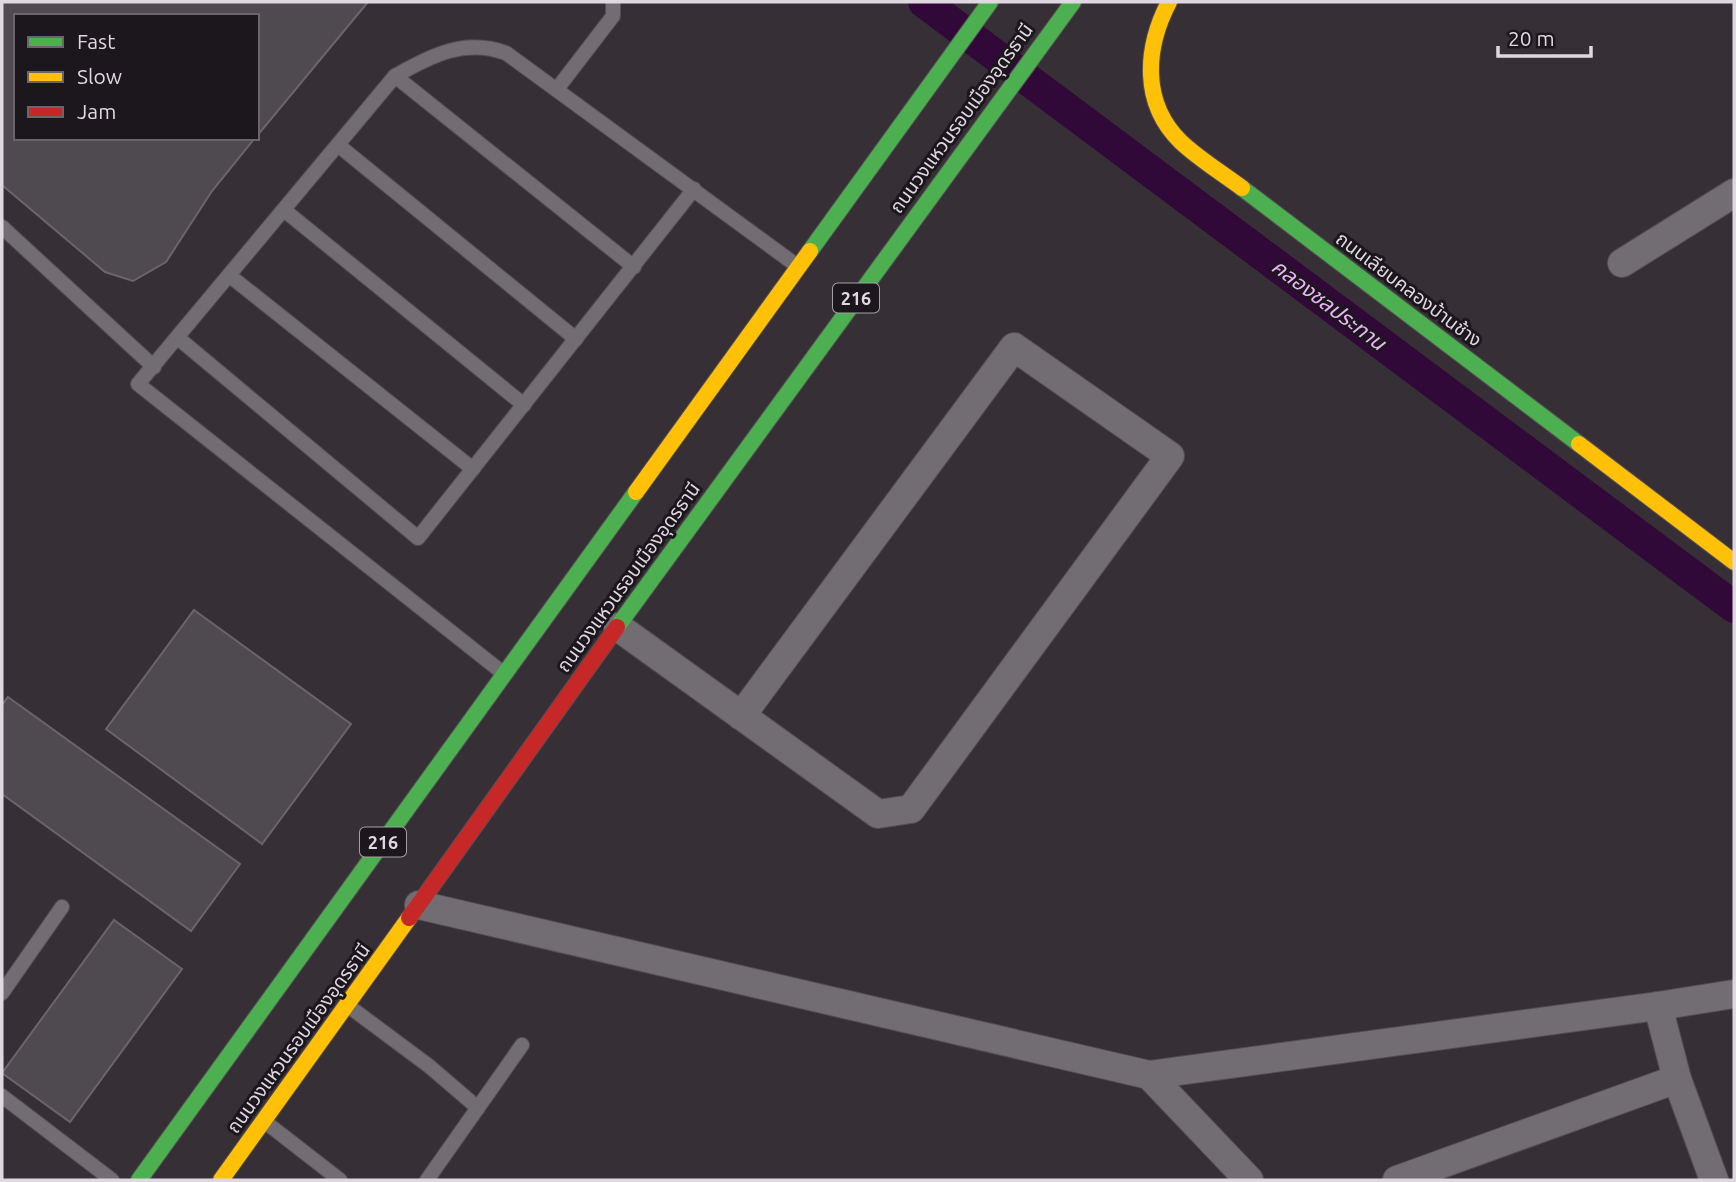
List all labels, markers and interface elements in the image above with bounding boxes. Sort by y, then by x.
legend [14,14,259,140]
scale bar [1498,14,1591,58]
street label: ถนนวงแหวนรอบเมืองอุดรธานี [885,19,1038,218]
text: 20 m [1508,26,1555,50]
text: Fast [77,29,115,53]
text: Slow [77,64,122,88]
text: Jam [77,99,116,123]
street label: ถนนเลียบคลองบ้านช้าง [1332,227,1486,351]
water label: คลองชลประทาน [1267,253,1391,355]
road number: 216 [833,284,879,312]
street label: ถนนวงแหวนรอบเมืองอุดรธานี [552,478,705,677]
road number: 216 [360,828,406,856]
street label: ถนนวงแหวนรอบเมืองอุดรธานี [222,939,375,1138]

